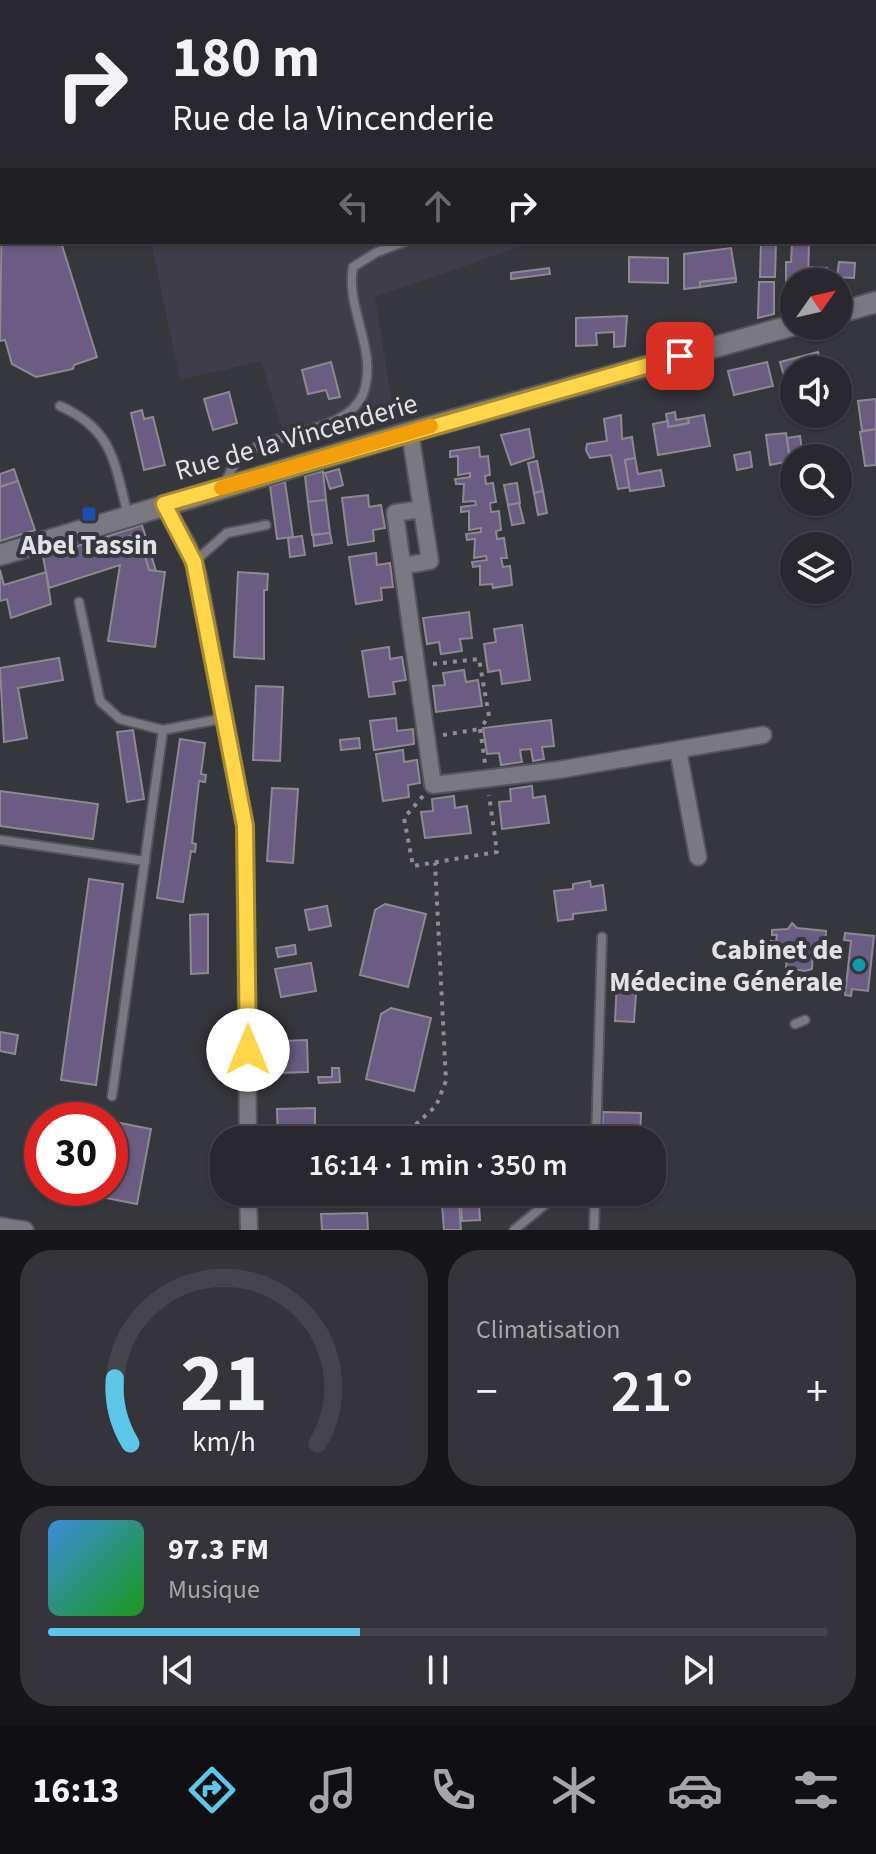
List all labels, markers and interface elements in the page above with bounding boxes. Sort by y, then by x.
text: 180 m [172,19,320,98]
icon: right [40,32,144,136]
text: Rue de la Vincenderie [172,93,494,144]
icon: left [332,184,376,228]
icon: ahead [416,184,460,228]
icon: right [500,184,544,228]
north arrow [780,268,852,340]
map controls [780,268,852,604]
pin [646,322,714,390]
icon: arrive [658,334,702,378]
button: sound [780,356,852,428]
street label: Rue de la Vincenderie [170,383,422,491]
button: search [780,444,852,516]
marker: Abel Tassin [80,505,98,523]
place label: Abel Tassin [19,525,158,565]
button: layers [780,532,852,604]
place label: Cabinet de Médecine Générale [609,930,843,1002]
marker: Cabinet de Médecine Générale [850,956,868,974]
position arrow [206,1008,290,1092]
speed limit sign: 30 [24,1102,128,1206]
text: 16:14 · 1 min · 350 m [308,1144,568,1187]
text: Climatisation [476,1311,621,1348]
text: 21 [180,1325,268,1443]
text: 21° [611,1350,693,1435]
text: − [476,1361,498,1424]
text: + [806,1361,828,1424]
text: km/h [192,1422,256,1462]
text: 97.3 FM [168,1528,269,1571]
text: Musique [168,1571,260,1608]
icon: previous [156,1648,200,1692]
icon: pause [416,1648,460,1692]
icon: next [676,1648,720,1692]
icon: directions [184,1762,240,1818]
icon: music [305,1762,361,1818]
icon: phone [425,1762,481,1818]
icon: climate [546,1762,602,1818]
icon: car [667,1762,723,1818]
icon: filters [788,1762,844,1818]
text: 16:13 [32,1765,119,1816]

